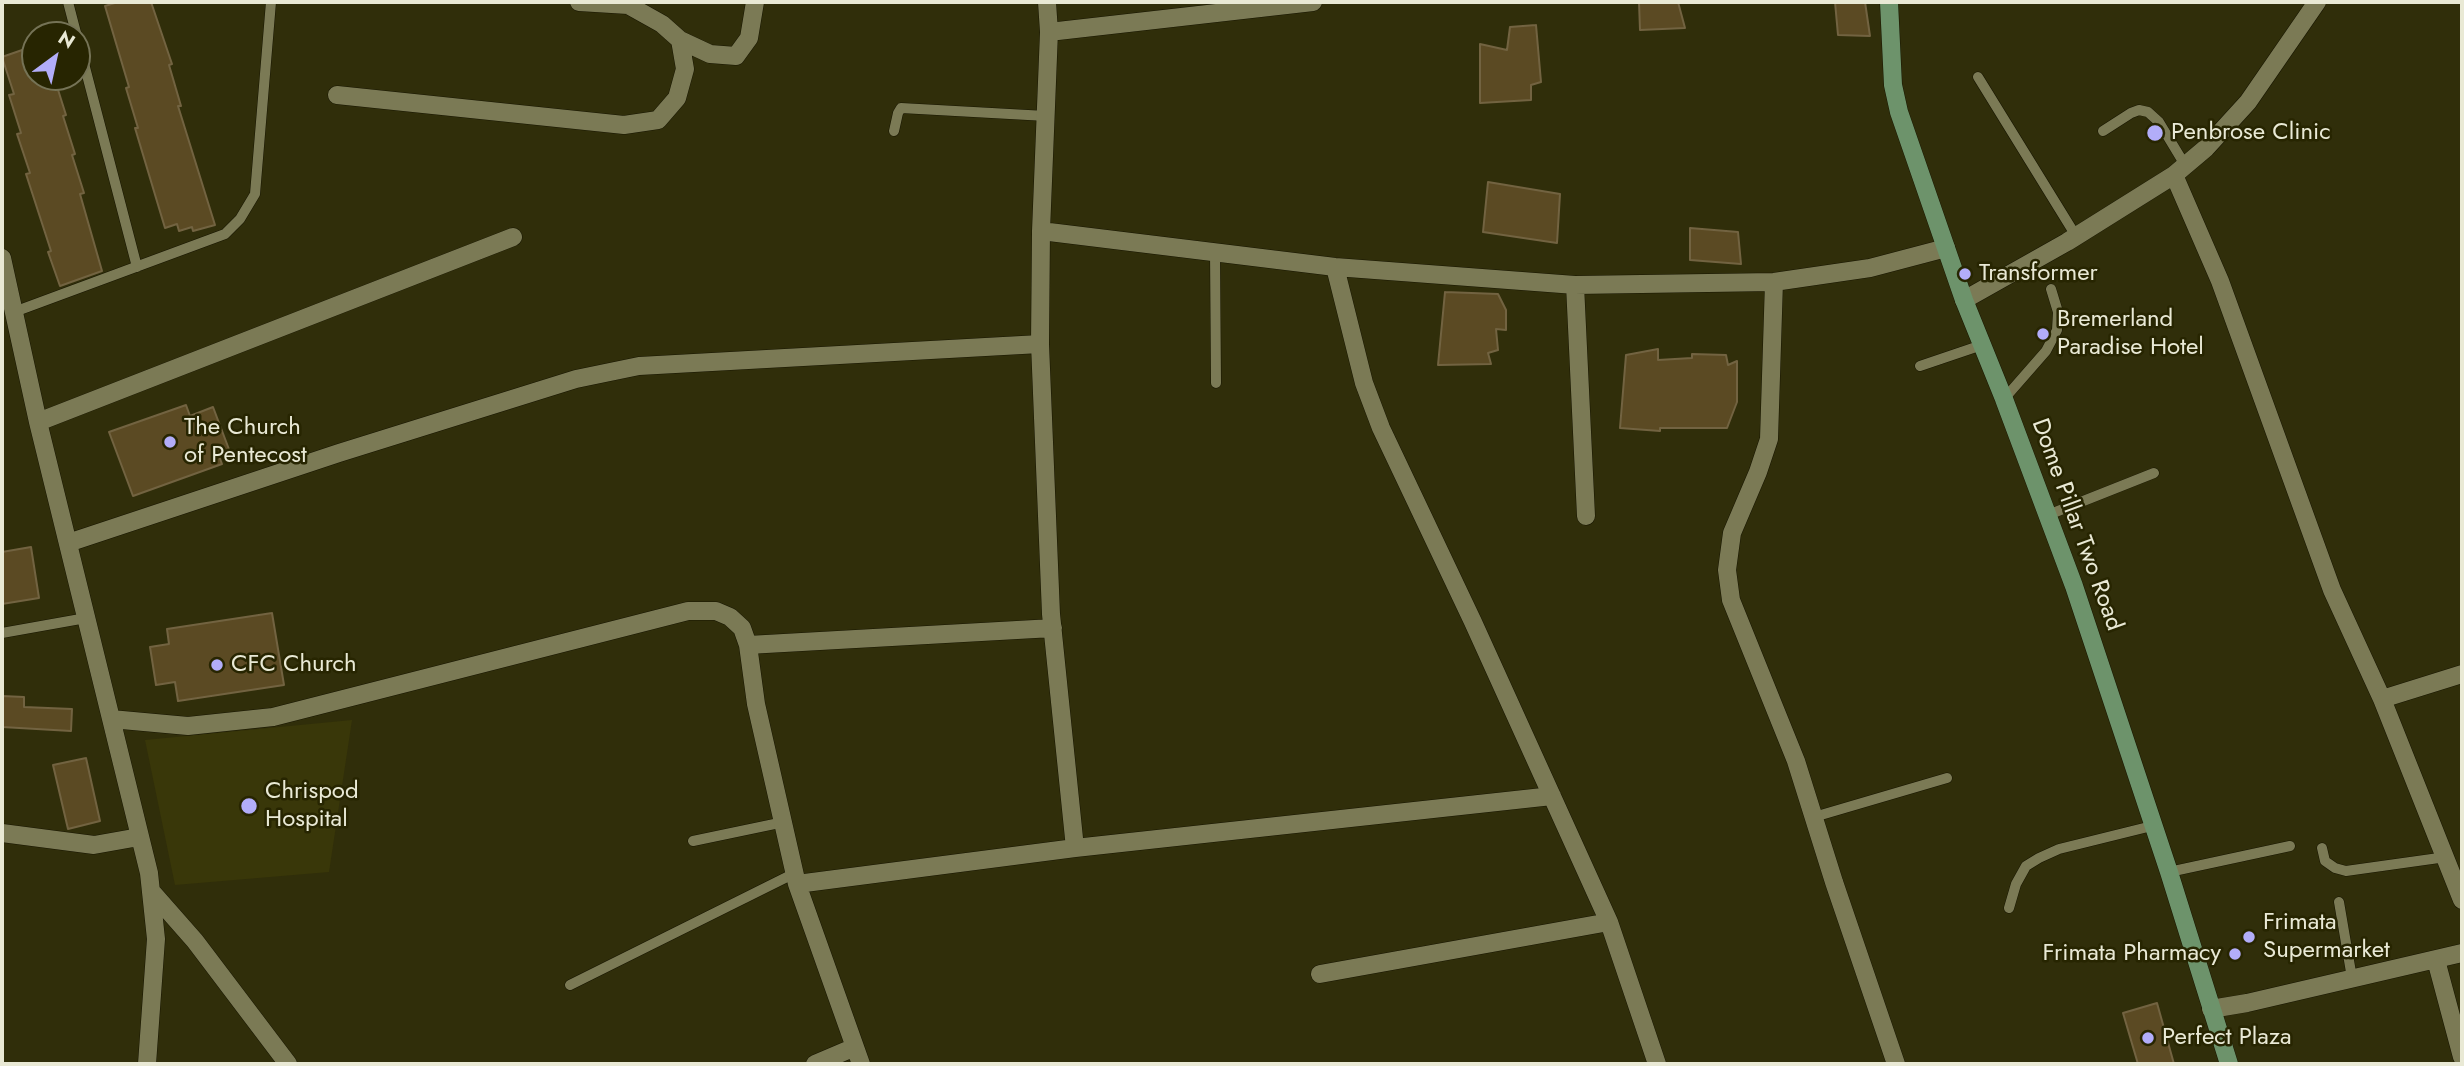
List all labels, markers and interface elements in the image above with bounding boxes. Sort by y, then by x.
north arrow [21,21,91,91]
text: N [53,24,80,55]
place label: Penbrose Clinic [2171,119,2331,147]
marker: Penbrose Clinic [2145,123,2165,143]
place label: Transformer [1979,260,2098,288]
marker: Transformer [1957,266,1973,282]
place label: Bremerland Paradise Hotel [2057,306,2204,362]
marker: Bremerland Paradise Hotel [2035,326,2051,342]
place label: The Church of Pentecost [184,414,307,470]
street label: Dome Pillar Two Road [2024,415,2128,635]
marker: The Church of Pentecost [162,434,178,450]
place label: CFC Church [231,651,357,679]
marker: CFC Church [209,657,225,673]
place label: Chrispod Hospital [265,778,359,834]
marker: Chrispod Hospital [239,796,259,816]
place label: Frimata Supermarket [2263,909,2390,965]
marker: Frimata Supermarket [2241,929,2257,945]
place label: Frimata Pharmacy [2042,940,2221,968]
marker: Frimata Pharmacy [2227,946,2243,962]
place label: Perfect Plaza [2162,1024,2291,1052]
marker: Perfect Plaza [2140,1030,2156,1046]

